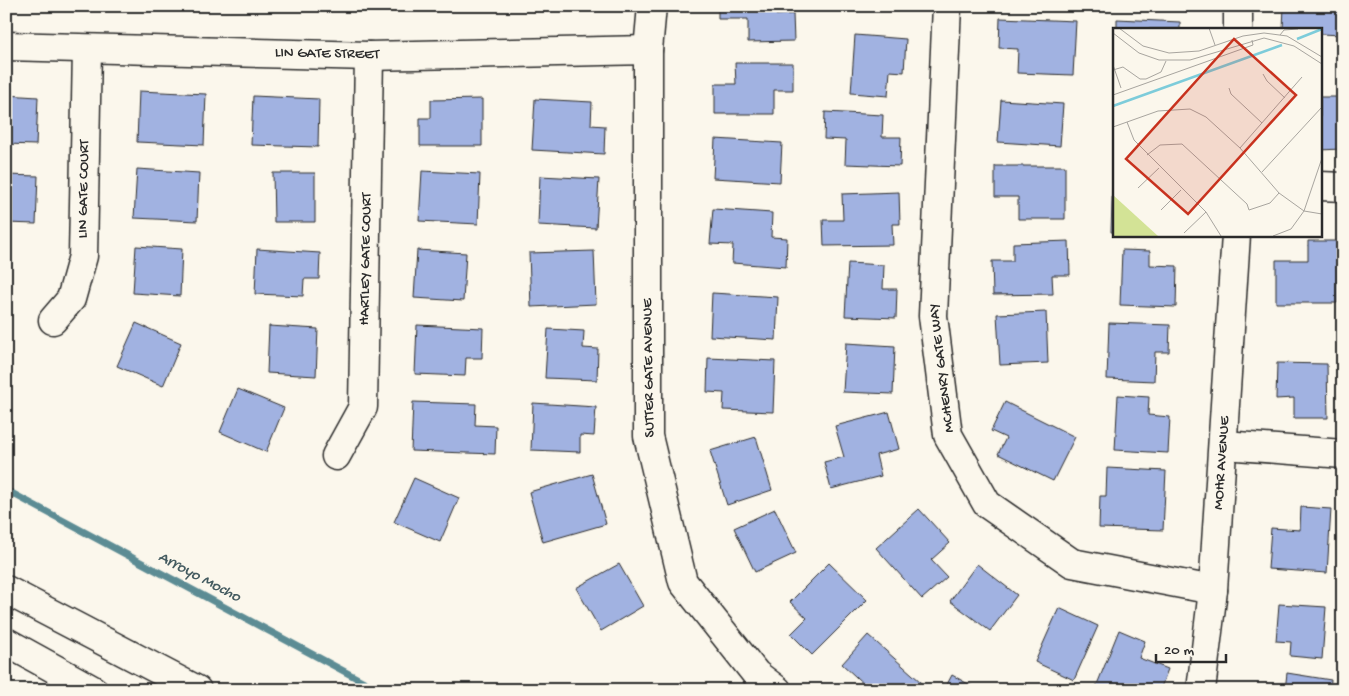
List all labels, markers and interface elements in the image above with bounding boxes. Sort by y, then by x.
inset map [1113,28,1322,236]
street label: LIN GATE STREET [275,44,381,64]
street label: LIN GATE COURT [74,138,94,239]
street label: HARTLEY GATE COURT [356,191,376,326]
street label: SUTTER GATE AVENUE [639,298,659,438]
street label: MCHENRY GATE WAY [925,302,959,434]
street label: MOHR AVENUE [1210,415,1234,510]
water label: Arroyo Mocho [154,548,244,608]
scale bar [1156,631,1226,663]
text: 20 m [1164,642,1194,660]

